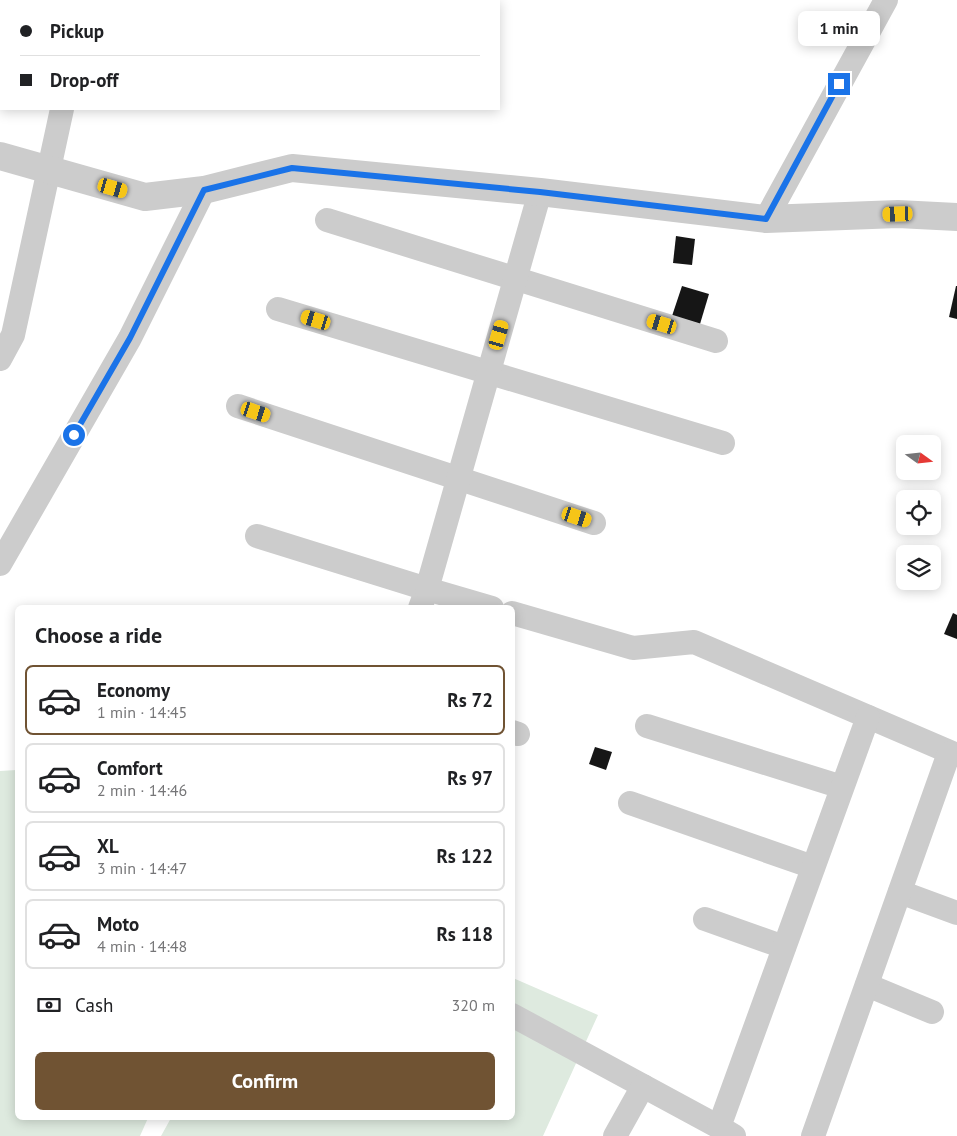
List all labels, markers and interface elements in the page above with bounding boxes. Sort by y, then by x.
callout: 1 min [798,12,880,46]
text: 1 min [819,18,859,38]
text: Pickup [50,19,104,43]
text: Drop-off [50,68,118,92]
route end [828,73,850,95]
car [96,177,129,199]
car [882,206,913,222]
car [299,308,332,332]
car [645,312,678,336]
car [487,319,510,351]
car [239,400,272,424]
route start [63,424,85,446]
north arrow [896,435,941,480]
map controls [896,435,941,590]
button: locate [896,490,941,535]
car [560,505,593,529]
button: layers [896,545,941,590]
text: Choose a ride [35,621,162,649]
icon: car [37,678,82,723]
text: Economy [97,678,170,702]
text: Rs 72 [447,688,493,712]
text: 1 min · 14:45 [97,702,187,722]
icon: car [37,756,82,801]
text: Comfort [97,756,163,780]
text: Rs 97 [447,766,493,790]
text: 2 min · 14:46 [97,780,187,800]
icon: car [37,834,82,879]
text: XL [97,834,119,858]
text: Rs 122 [436,844,493,868]
text: 3 min · 14:47 [97,858,187,878]
icon: car [37,912,82,957]
text: Moto [97,912,139,936]
text: Rs 118 [436,922,493,946]
text: 4 min · 14:48 [97,936,187,956]
icon: cash [35,991,63,1019]
text: Cash [75,993,113,1017]
text: 320 m [452,995,495,1015]
button: Confirm [35,1052,495,1110]

